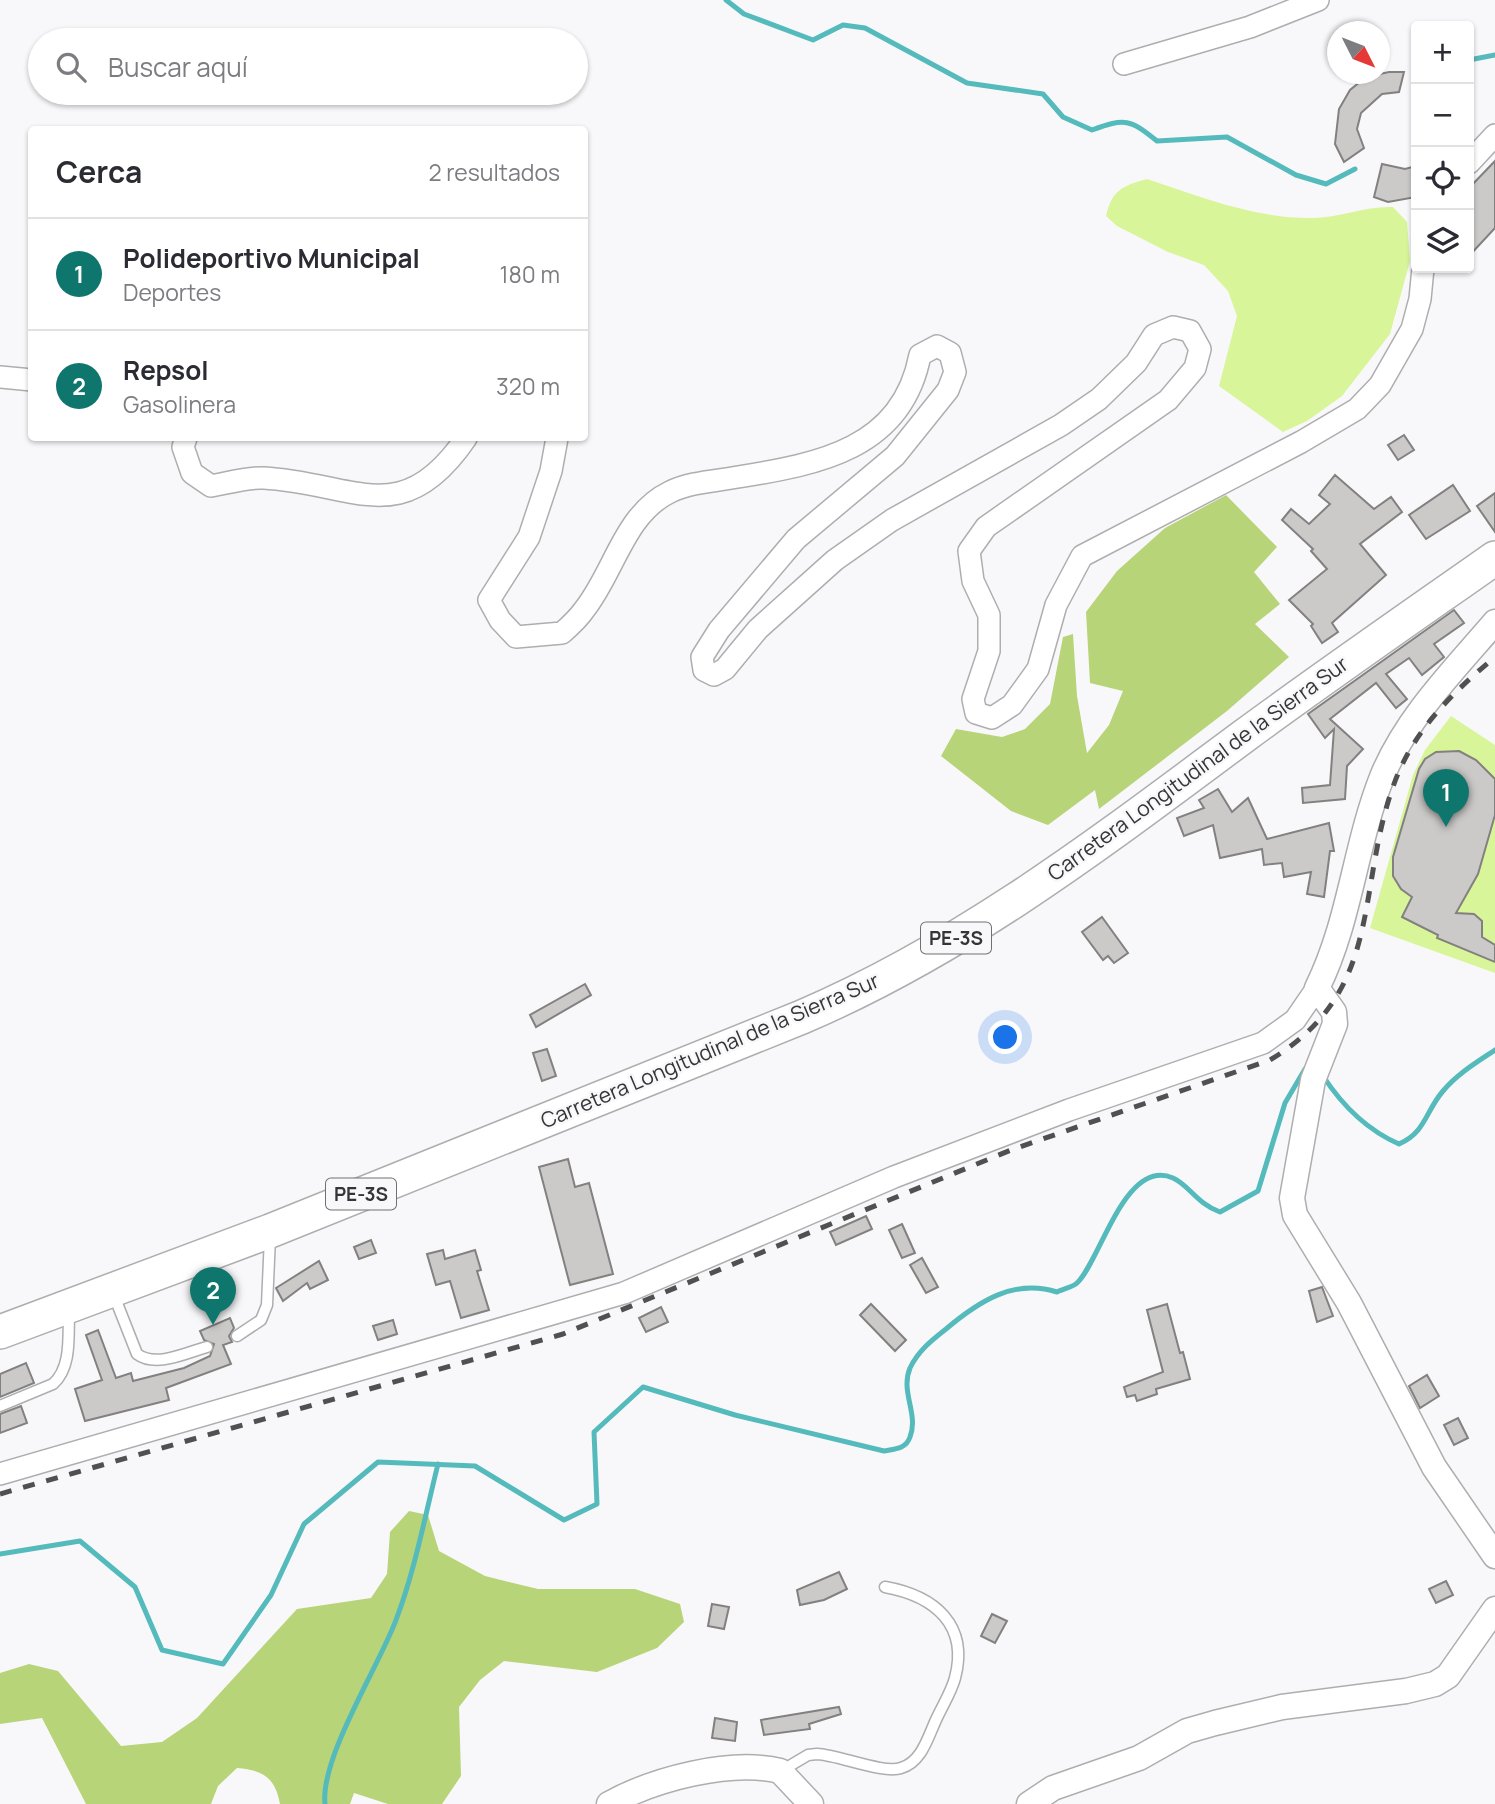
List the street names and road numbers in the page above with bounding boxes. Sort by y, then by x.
street label: Carretera Longitudinal de la Sierra Sur [1042,649,1354,887]
road number: PE-3S [921,922,991,954]
street label: Carretera Longitudinal de la Sierra Sur [536,966,883,1134]
road number: PE-3S [326,1178,396,1210]

